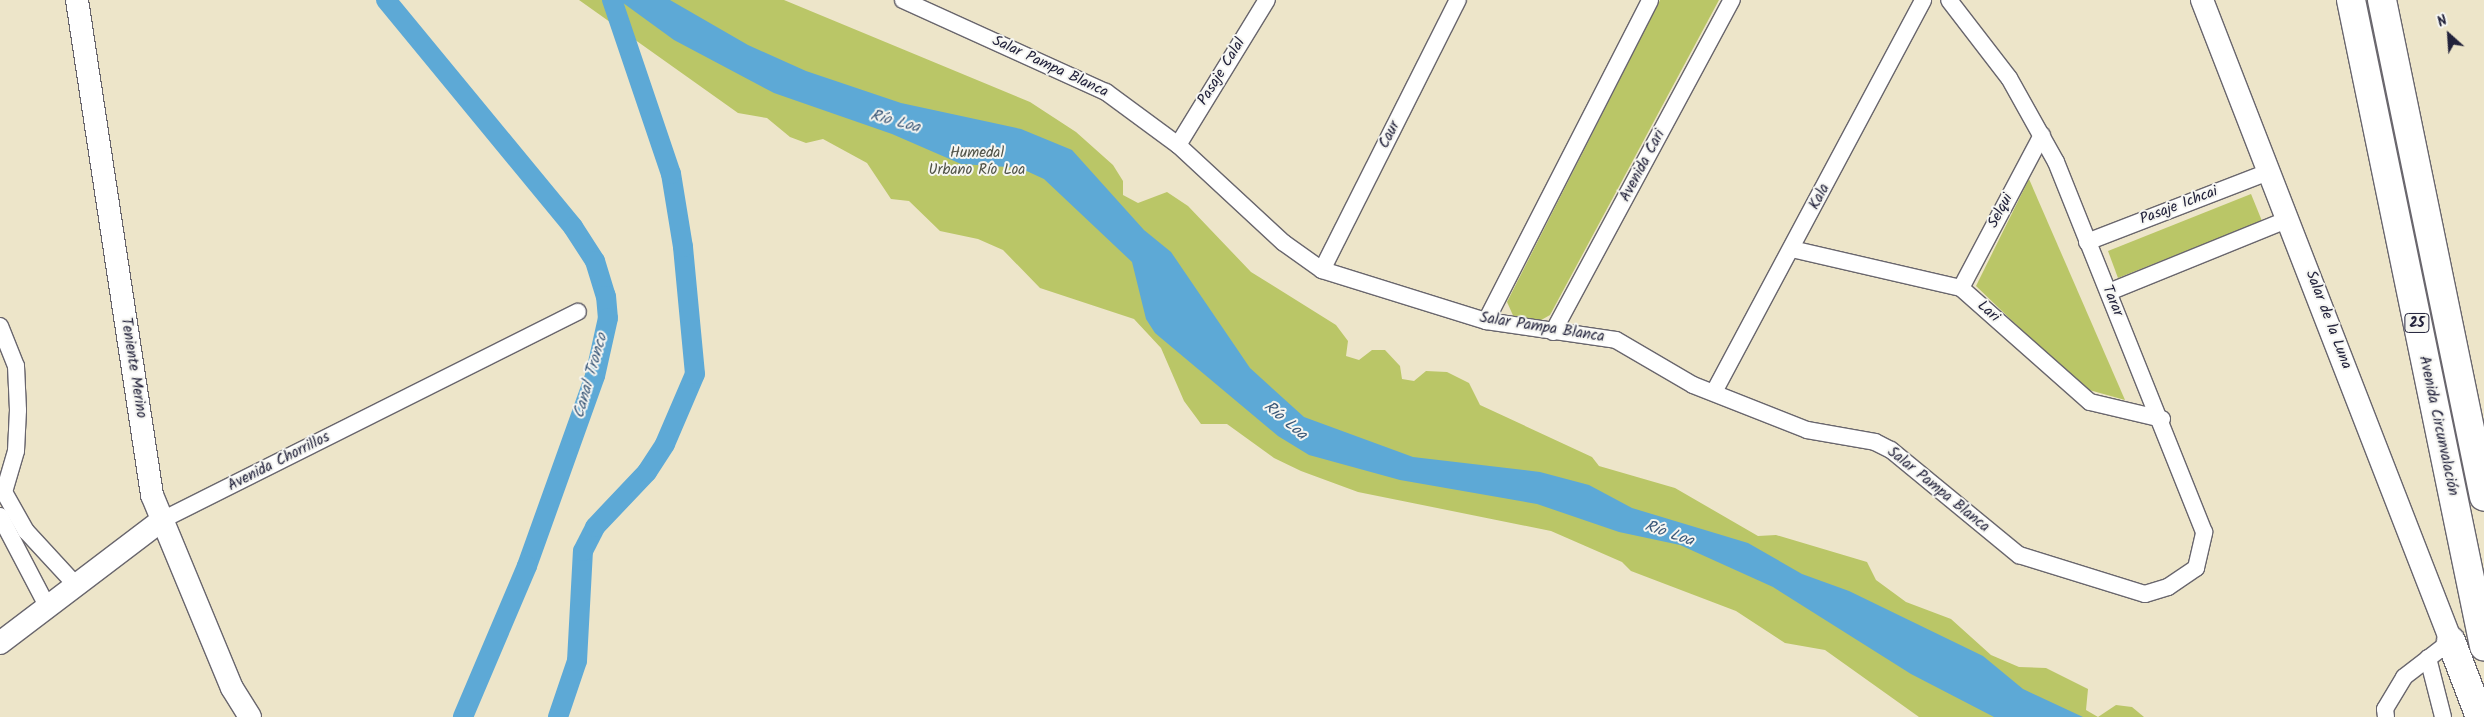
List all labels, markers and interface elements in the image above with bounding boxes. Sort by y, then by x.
north arrow [2424,10,2474,60]
text: N [2434,10,2451,33]
street label: Salar Pampa Blanca [989,32,1111,102]
street label: Pasaje Calal [1194,35,1250,109]
water label: Río Loa [868,106,922,138]
street label: Caur [1376,118,1404,152]
street label: Avenida Cari [1617,127,1669,205]
park label: Humedal Urbano Río Loa [929,144,1025,179]
street label: Kala [1806,181,1834,213]
street label: Pasaje Ichcai [2138,183,2220,229]
street label: Selqui [1985,191,2017,231]
street label: Salar de la Luna [2301,268,2355,372]
street label: Tarar [2097,283,2127,319]
street label: Lari [1973,297,2003,327]
street label: Salar Pampa Blanca [1478,309,1606,347]
road number: 25 [2403,312,2431,334]
street label: Teniente Merino [116,316,150,420]
water label: Canal Tronco [570,331,612,421]
street label: Avenida Circunvalación [2414,354,2462,498]
water label: Río Loa [1260,397,1310,445]
street label: Avenida Chorrillos [225,429,333,495]
street label: Salar Pampa Blanca [1883,443,1993,537]
water label: Río Loa [1642,517,1696,551]

